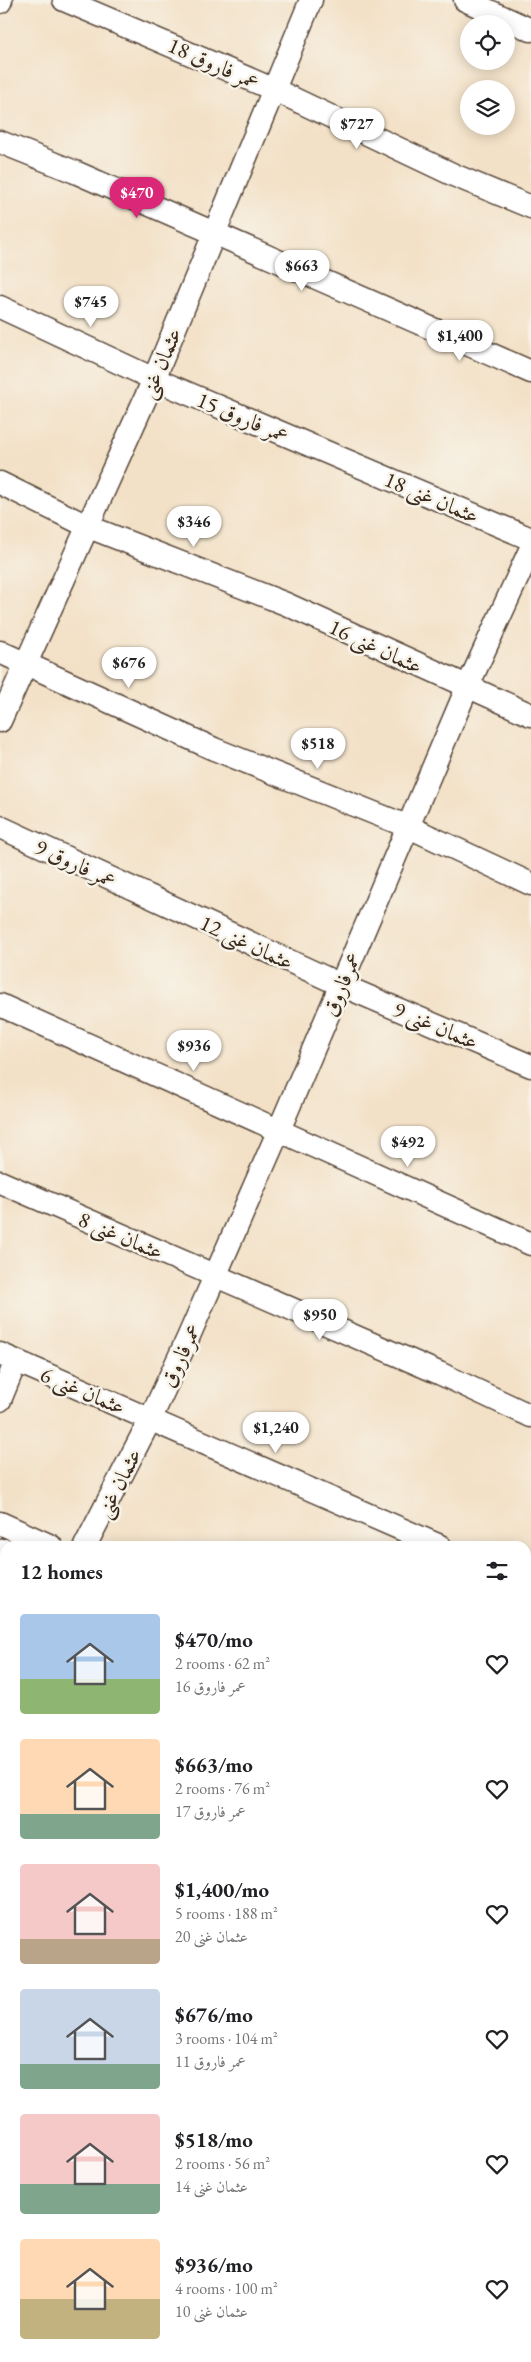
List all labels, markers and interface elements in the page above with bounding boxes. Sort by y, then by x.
map controls [460,15,515,135]
button: locate [460,15,515,70]
street label: عمر فاروق 18 [163,30,264,96]
button: layers [460,80,515,135]
pin: $727 [327,108,387,150]
text: $727 [341,113,373,134]
pin: $470 [107,176,167,219]
text: $470 [121,182,153,203]
pin: $663 [272,250,332,292]
text: $663 [286,255,318,276]
pin: $745 [61,286,121,328]
text: $745 [75,291,107,312]
pin: $1,400 [419,320,501,362]
street label: عثمان غنی [133,323,189,404]
text: $1,400 [437,325,483,346]
street label: عمر فاروق 15 [192,385,293,450]
street label: عثمان غنی 18 [380,465,484,531]
pin: $346 [164,506,224,548]
text: $346 [178,511,210,532]
street label: عثمان غنی 16 [324,612,427,682]
pin: $676 [99,646,159,689]
text: $676 [113,652,145,673]
pin: $518 [288,728,348,770]
text: $518 [302,733,334,754]
street label: عمر فاروق 9 [30,832,121,895]
street label: عثمان غنی 12 [195,908,298,978]
street label: عمرفاروق [315,948,368,1021]
street label: عثمان غنی 9 [389,995,483,1057]
pin: $936 [164,1030,224,1072]
text: $936 [178,1035,210,1056]
pin: $492 [378,1126,438,1168]
text: $492 [392,1131,424,1152]
street label: عثمان غنی 8 [74,1205,168,1267]
pin: $950 [290,1298,350,1341]
text: $950 [304,1304,336,1325]
street label: عمرفاروق [153,1319,208,1392]
street label: عثمان غنی 6 [36,1360,130,1422]
pin: $1,240 [235,1412,317,1454]
text: $1,240 [253,1417,299,1438]
street label: عثمان غنی [89,1443,149,1523]
icon: filters [483,1557,511,1585]
text: 12 homes [20,1558,103,1585]
text: $470/mo [175,1626,253,1653]
icon: home [60,1634,120,1694]
icon: heart [483,1650,511,1678]
text: 2 rooms · 62 m² [175,1653,270,1674]
text: عمر فاروق 16 [175,1676,246,1697]
text: $663/mo [175,1751,253,1778]
icon: home [60,1759,120,1819]
icon: heart [483,1775,511,1803]
text: 2 rooms · 76 m² [175,1778,270,1799]
text: عمر فاروق 17 [175,1801,246,1822]
text: $1,400/mo [175,1876,269,1903]
icon: home [60,1884,120,1944]
icon: heart [483,1900,511,1928]
text: 5 rooms · 188 m² [175,1903,278,1924]
text: عثمان غنی 20 [175,1926,248,1947]
text: $676/mo [175,2001,253,2028]
icon: home [60,2009,120,2069]
icon: heart [483,2025,511,2053]
text: 3 rooms · 104 m² [175,2028,278,2049]
text: عمر فاروق 11 [175,2051,246,2072]
text: $518/mo [175,2126,253,2153]
icon: home [60,2134,120,2194]
icon: heart [483,2150,511,2178]
text: 2 rooms · 56 m² [175,2153,270,2174]
text: عثمان غنی 14 [175,2176,248,2197]
text: $936/mo [175,2251,253,2278]
icon: home [60,2259,120,2319]
icon: heart [483,2275,511,2303]
text: 4 rooms · 100 m² [175,2278,278,2299]
text: عثمان غنی 10 [175,2301,248,2322]

